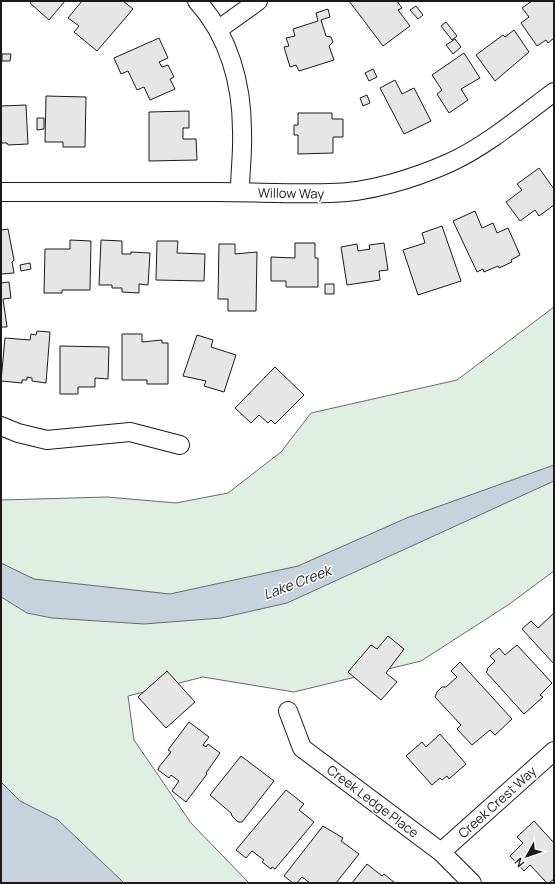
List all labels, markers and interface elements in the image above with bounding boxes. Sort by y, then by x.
street label: Willow Way [258,183,324,203]
water label: Lake Creek [260,560,335,604]
street label: Creek Ledge Place [323,761,423,842]
street label: Creek Crest Way [454,762,540,842]
north arrow [507,836,547,876]
text: N [511,855,527,871]

